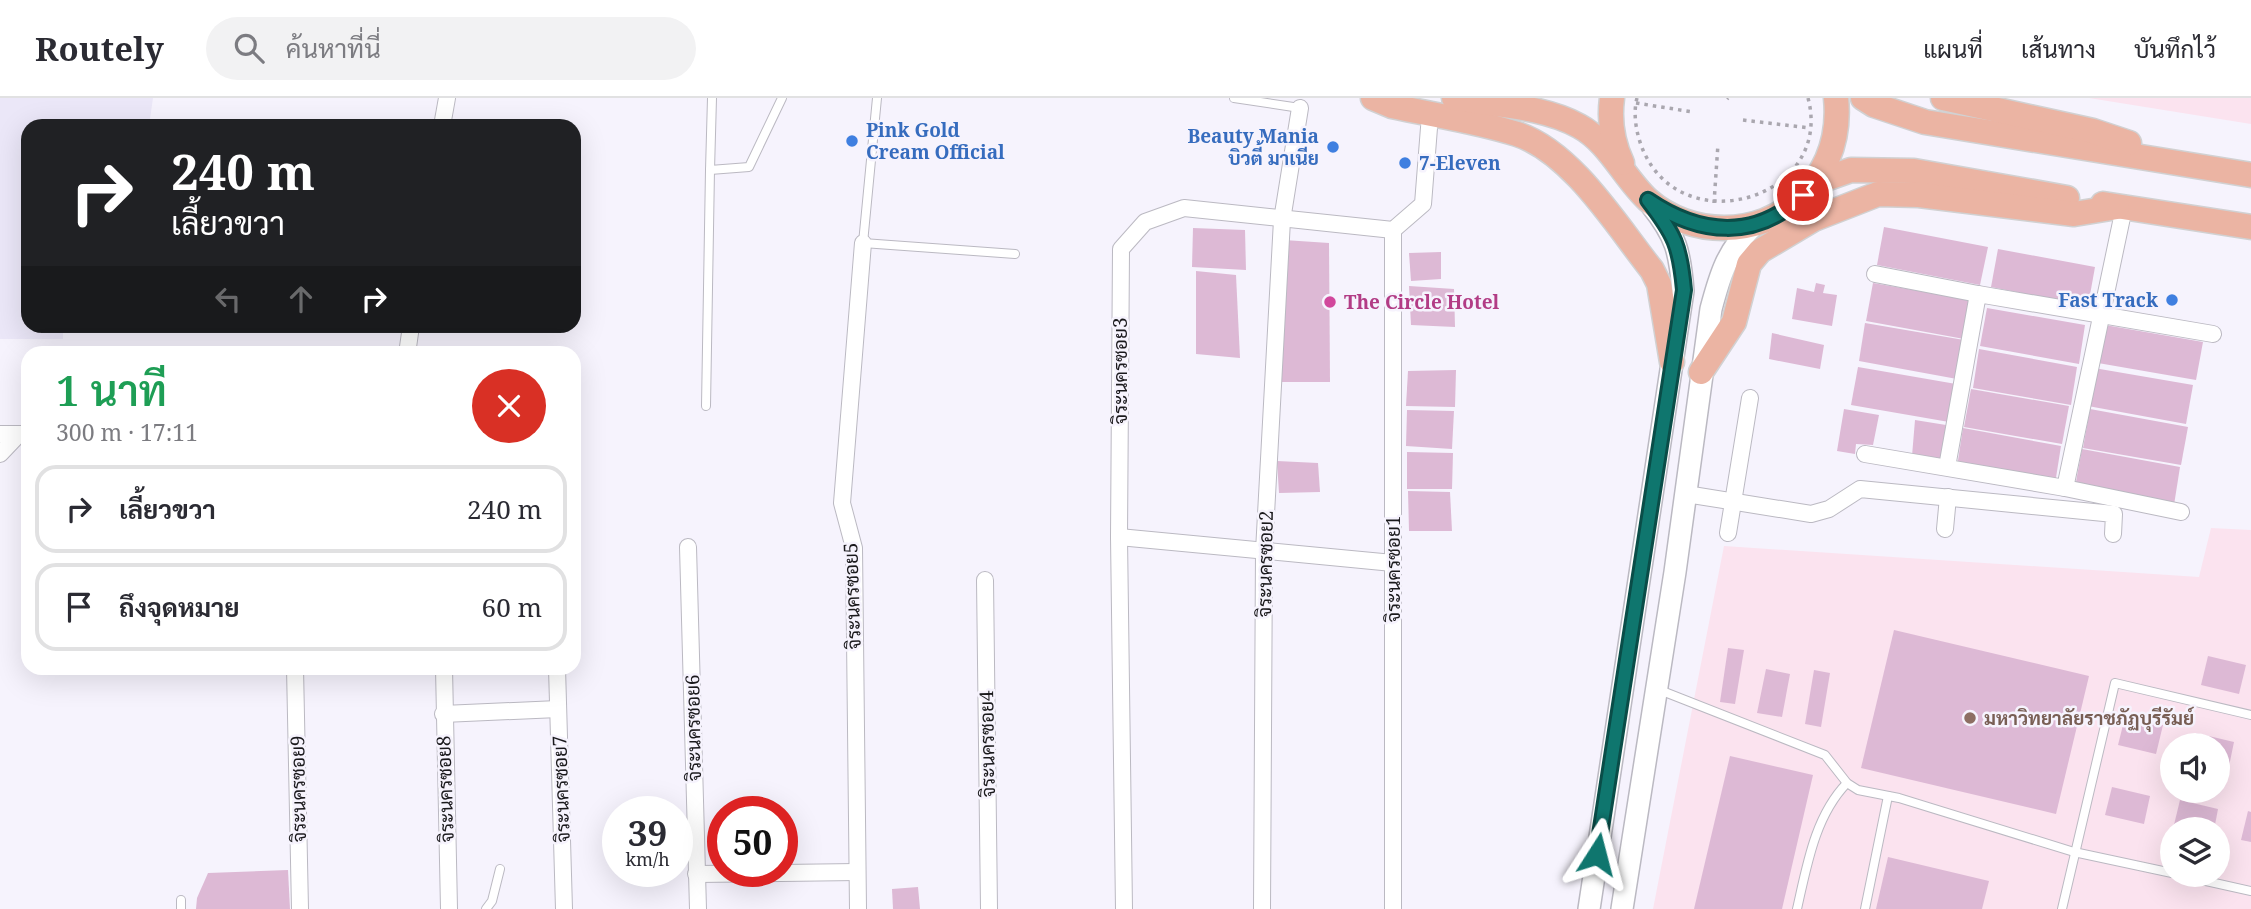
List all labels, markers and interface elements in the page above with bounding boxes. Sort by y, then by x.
search box [206,17,696,80]
text: Routely [35,26,164,71]
icon: search [230,29,268,67]
text: ค้นหาที่นี่ [286,30,381,66]
text: แผนที่ [1923,32,1983,65]
text: เส้นทาง [2021,32,2096,65]
text: บันทึกไว้ [2134,32,2216,65]
place label: Pink Gold Cream Official [866,117,1005,165]
place label: Beauty Mania บิวตี้ มาเนีย [1187,123,1319,171]
marker: Pink Gold Cream Official [844,133,860,149]
text: 240 m [171,138,315,204]
marker: Beauty Mania บิวตี้ มาเนีย [1325,139,1341,155]
icon: right [56,147,147,238]
place label: 7-Eleven [1419,150,1501,176]
marker: 7-Eleven [1397,155,1413,171]
pin [1773,165,1833,225]
icon: arrive [1784,176,1822,214]
text: เลี้ยวขวา [171,201,285,244]
icon: left [209,280,247,318]
icon: ahead [282,280,320,318]
icon: right [355,280,393,318]
place label: Fast Track [2058,287,2159,313]
place label: The Circle Hotel [1344,289,1500,315]
marker: Fast Track [2164,292,2180,308]
marker: The Circle Hotel [1322,294,1338,310]
street label: จิระนครซอย3 [1107,317,1133,425]
text: 1 นาที [56,361,167,418]
button: close [472,369,546,443]
text: 300 m · 17:11 [56,416,198,448]
icon: right [60,490,98,528]
text: เลี้ยวขวา [119,491,216,527]
text: 240 m [467,491,542,527]
street label: จิระนครซอย2 [1251,510,1279,618]
street label: จิระนครซอย1 [1380,515,1406,623]
street label: จิระนครซอย5 [837,542,867,650]
icon: arrive [60,588,98,626]
text: ถึงจุดหมาย [119,589,240,625]
text: 60 m [482,589,542,625]
street label: จิระนครซอย6 [679,674,707,782]
street label: จิระนครซอย4 [973,690,1001,798]
place label: มหาวิทยาลัยราชภัฏบุรีรัมย์ [1984,705,2195,733]
marker: มหาวิทยาลัยราชภัฏบุรีรัมย์ [1962,710,1978,726]
map controls [2160,733,2230,887]
button: sound [2160,733,2230,803]
street label: จิระนครซอย9 [284,735,312,843]
street label: จิระนครซอย8 [430,735,460,843]
street label: จิระนครซอย7 [546,735,576,843]
speed limit sign: 50 [707,796,798,887]
text: 39 [628,809,667,856]
position arrow [1560,817,1634,891]
button: layers [2160,817,2230,887]
text: km/h [625,847,670,871]

